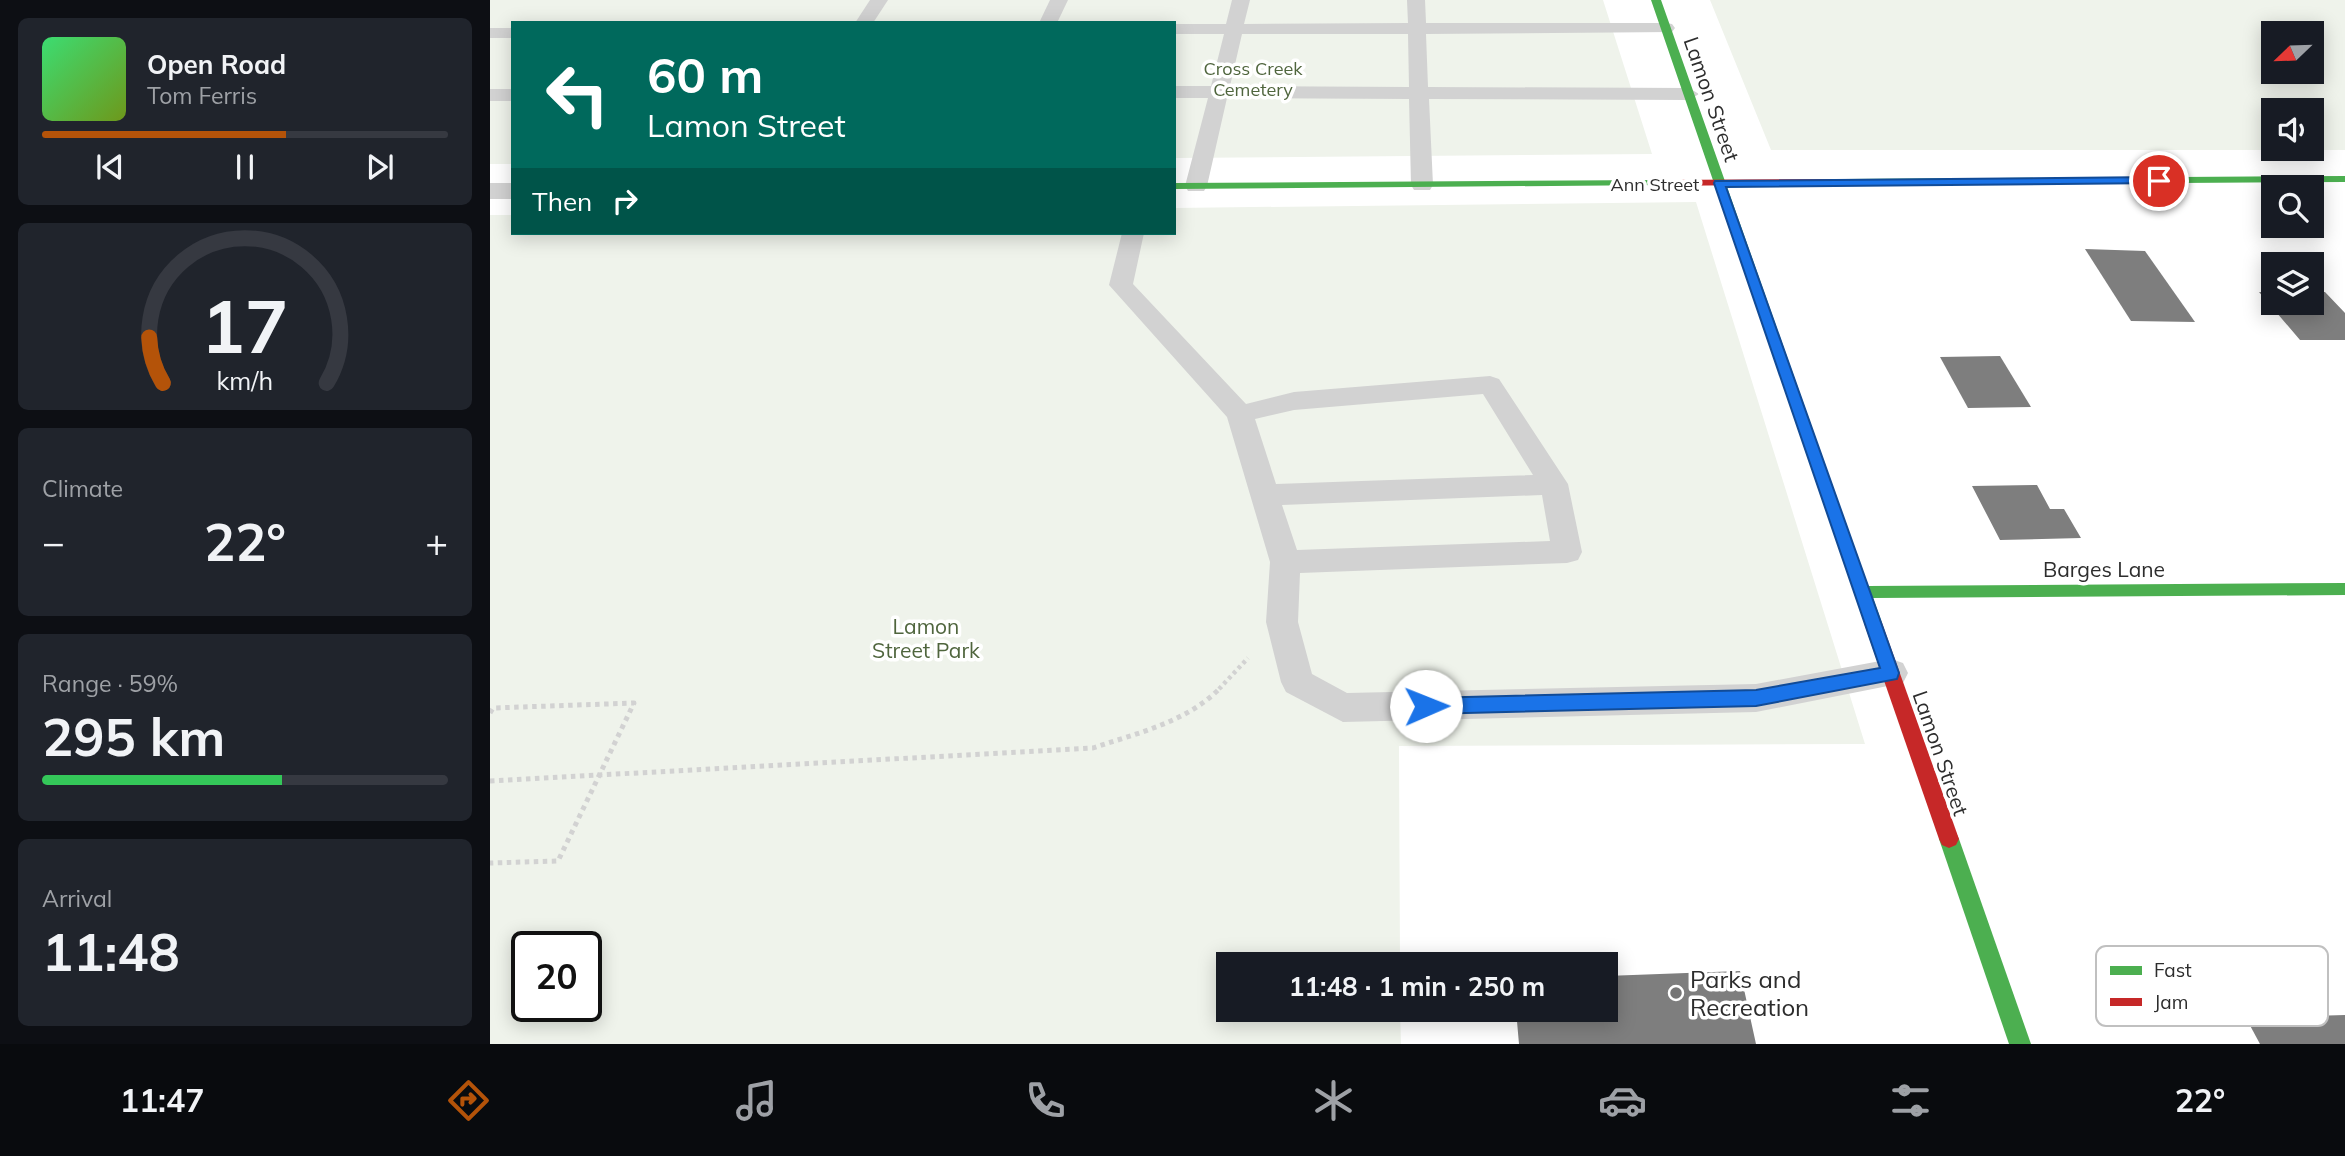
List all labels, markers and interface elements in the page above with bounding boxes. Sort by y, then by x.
north arrow [2261,21,2324,84]
map controls [2261,21,2324,315]
street label: Lamon Street [1678,33,1746,165]
text: 60 m [647,44,763,105]
text: Open Road [147,48,286,81]
icon: left [532,49,623,140]
park label: Cross Creek Cemetery [1203,57,1303,101]
text: Tom Ferris [147,81,257,110]
button: sound [2261,98,2324,161]
text: Lamon Street [647,105,846,145]
icon: previous [91,148,129,186]
icon: pause [226,148,264,186]
icon: next [361,148,399,186]
pin [2129,151,2189,211]
icon: arrive [2140,162,2178,200]
street label: Ann Street [1611,173,1699,196]
button: search [2261,175,2324,238]
icon: right [606,182,644,220]
text: Then [532,185,592,218]
button: layers [2261,252,2324,315]
text: 17 [201,280,289,371]
text: km/h [217,365,273,396]
text: Climate [42,474,123,503]
text: 22° [204,509,286,574]
text: − [42,518,65,566]
text: + [425,518,448,566]
street label: Barges Lane [2043,556,2165,582]
park label: Lamon Street Park [872,613,980,663]
text: Range · 59% [42,669,178,698]
position arrow [1389,669,1463,743]
street label: Lamon Street [1907,687,1975,819]
text: 295 km [42,704,225,769]
text: Arrival [42,884,112,913]
text: 11:48 [42,919,180,984]
speed limit sign: 20 [511,931,602,1022]
legend [2096,946,2328,1026]
text: Fast [2154,958,2192,982]
place label: Parks and Recreation [1690,964,1809,1022]
text: 11:48 · 1 min · 250 m [1289,970,1545,1003]
marker: Parks and Recreation [1668,985,1684,1001]
text: Jam [2154,990,2188,1014]
icon: directions [444,1076,493,1125]
icon: music [732,1076,781,1125]
icon: phone [1021,1076,1070,1125]
icon: climate [1309,1076,1358,1125]
icon: car [1598,1076,1647,1125]
icon: filters [1886,1076,1935,1125]
text: 11:47 [120,1080,204,1120]
text: 22° [2175,1080,2225,1120]

